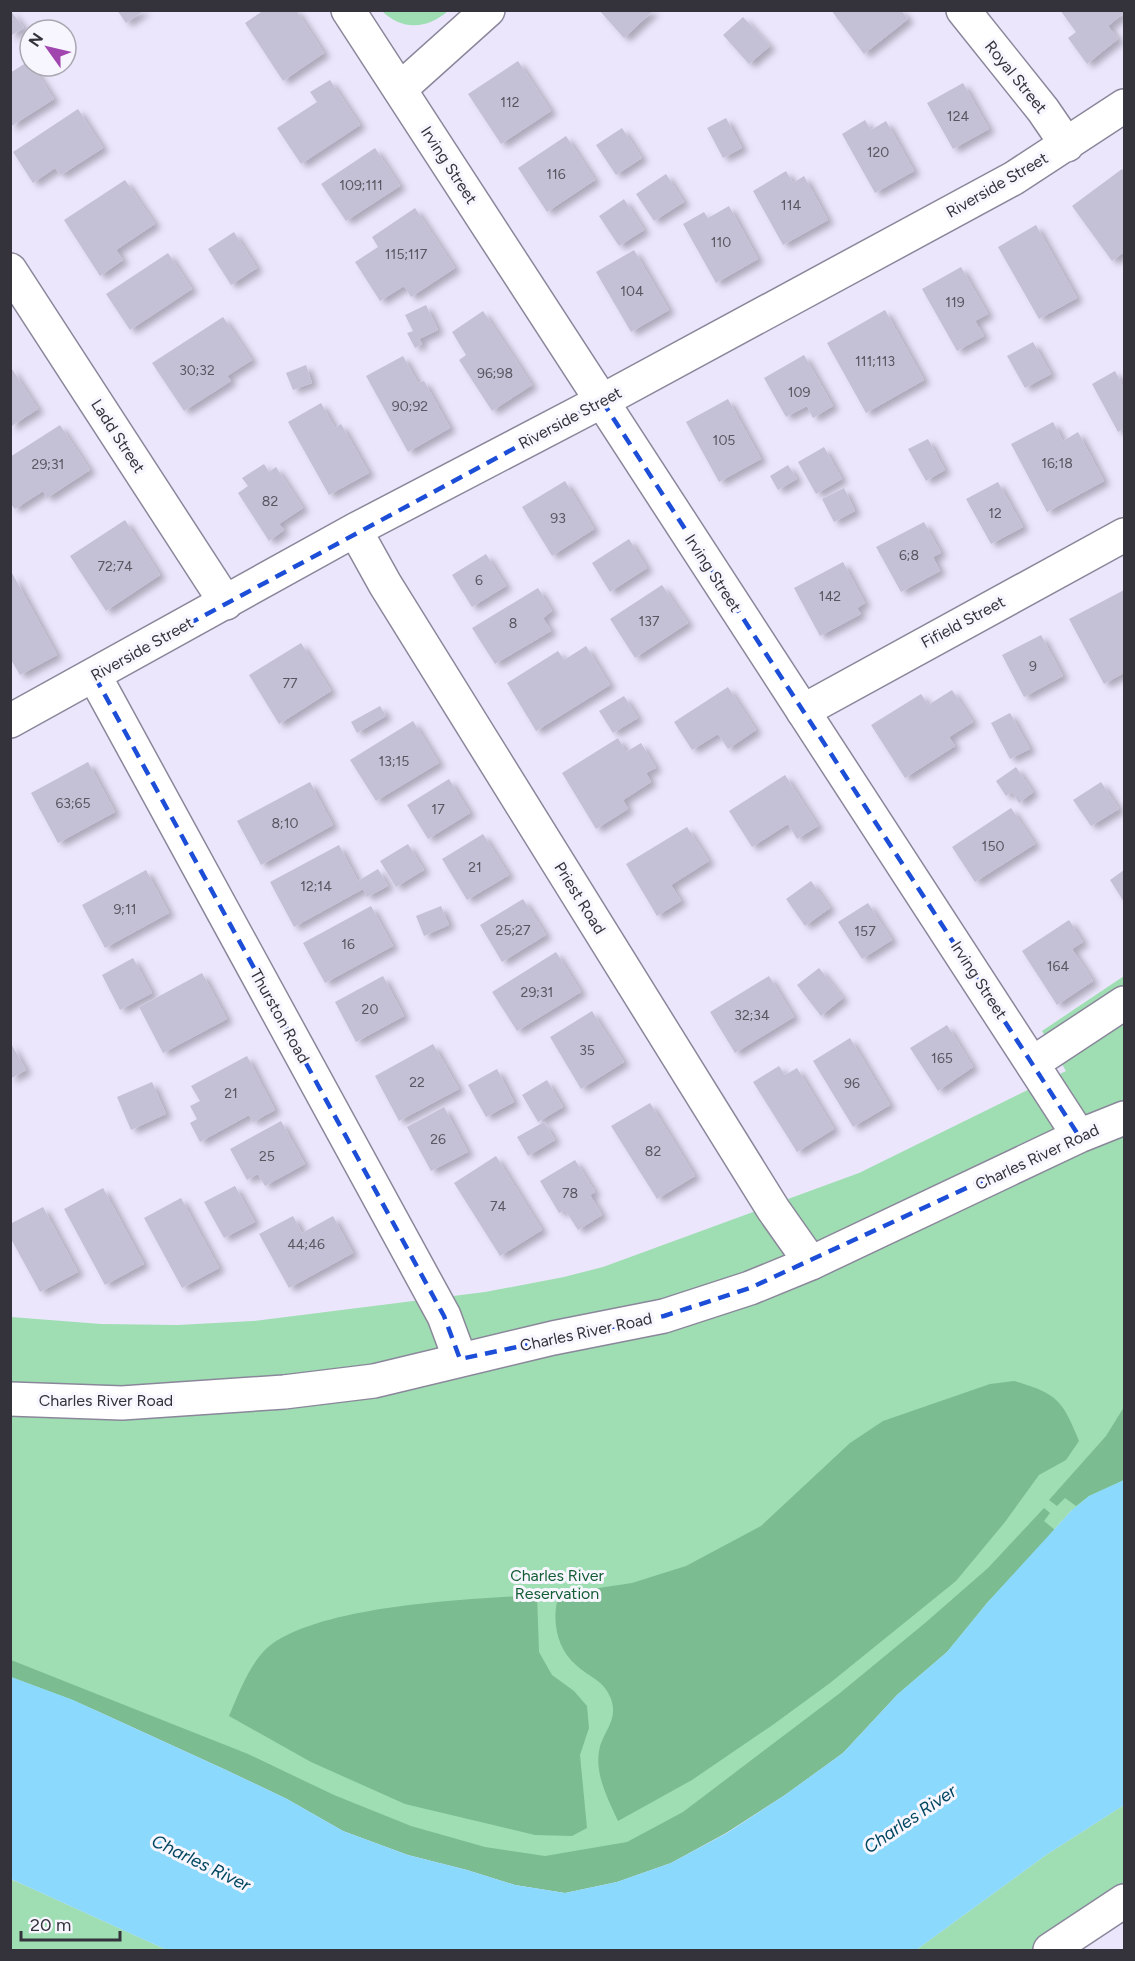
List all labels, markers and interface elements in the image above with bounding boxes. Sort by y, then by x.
north arrow [18,18,78,78]
text: N [25,29,47,50]
street label: Royal Street [981,37,1051,117]
house number: 112 [500,94,520,111]
house number: 124 [947,108,969,125]
street label: Irving Street [417,123,481,207]
house number: 120 [867,144,889,161]
street label: Riverside Street [943,148,1051,222]
house number: 116 [546,166,566,183]
house number: 109;111 [339,177,383,194]
house number: 114 [781,197,801,214]
house number: 110 [711,234,731,251]
house number: 115;117 [385,246,428,263]
house number: 104 [620,283,644,300]
house number: 119 [945,294,965,311]
house number: 111;113 [855,353,895,370]
house number: 30;32 [179,362,215,379]
house number: 96;98 [477,365,513,382]
street label: Riverside Street [515,383,625,453]
house number: 109 [788,384,810,401]
street label: Ladd Street [87,396,149,476]
house number: 90;92 [392,398,428,415]
house number: 105 [713,432,735,449]
house number: 16;18 [1041,455,1073,472]
house number: 29;31 [32,456,64,473]
house number: 82 [262,493,278,510]
house number: 12 [988,505,1002,522]
house number: 93 [550,510,566,527]
street label: Irving Street [681,531,745,615]
house number: 6;8 [899,547,919,564]
house number: 72;74 [97,558,133,575]
house number: 6 [475,572,483,589]
house number: 142 [819,588,841,605]
street label: Fifield Street [918,592,1008,652]
street label: Riverside Street [88,613,196,685]
house number: 137 [639,613,660,630]
house number: 8 [509,615,517,632]
house number: 9 [1029,658,1037,675]
house number: 77 [282,675,298,692]
house number: 13;15 [379,753,409,770]
house number: 63;65 [55,795,91,812]
house number: 17 [431,801,445,818]
house number: 8;10 [272,815,299,832]
house number: 150 [982,838,1004,855]
street label: Priest Road [550,858,610,938]
house number: 21 [468,859,482,876]
house number: 12;14 [300,878,332,895]
house number: 9;11 [113,901,137,918]
house number: 25;27 [496,922,531,939]
house number: 157 [854,923,876,940]
house number: 16 [341,936,355,953]
street label: Irving Street [947,938,1011,1022]
house number: 164 [1047,958,1070,975]
street label: Thurston Road [246,966,314,1066]
house number: 29;31 [521,984,553,1001]
house number: 20 [362,1001,378,1018]
house number: 32;34 [734,1007,770,1024]
house number: 35 [579,1042,595,1059]
house number: 165 [931,1050,953,1067]
house number: 22 [409,1074,425,1091]
house number: 96 [844,1075,860,1092]
house number: 21 [224,1085,238,1102]
street label: Charles River Road [972,1120,1102,1194]
house number: 26 [430,1131,446,1148]
house number: 82 [645,1143,661,1160]
house number: 25 [259,1148,275,1165]
house number: 78 [562,1185,578,1202]
house number: 74 [490,1198,506,1215]
house number: 44;46 [287,1236,325,1253]
street label: Charles River Road [518,1309,654,1355]
street label: Charles River Road [39,1391,173,1410]
park label: Charles River Reservation [510,1566,604,1603]
water label: Charles River [859,1779,961,1858]
water label: Charles River [148,1830,255,1897]
scale bar [21,1904,120,1942]
text: 20 m [30,1914,71,1936]

